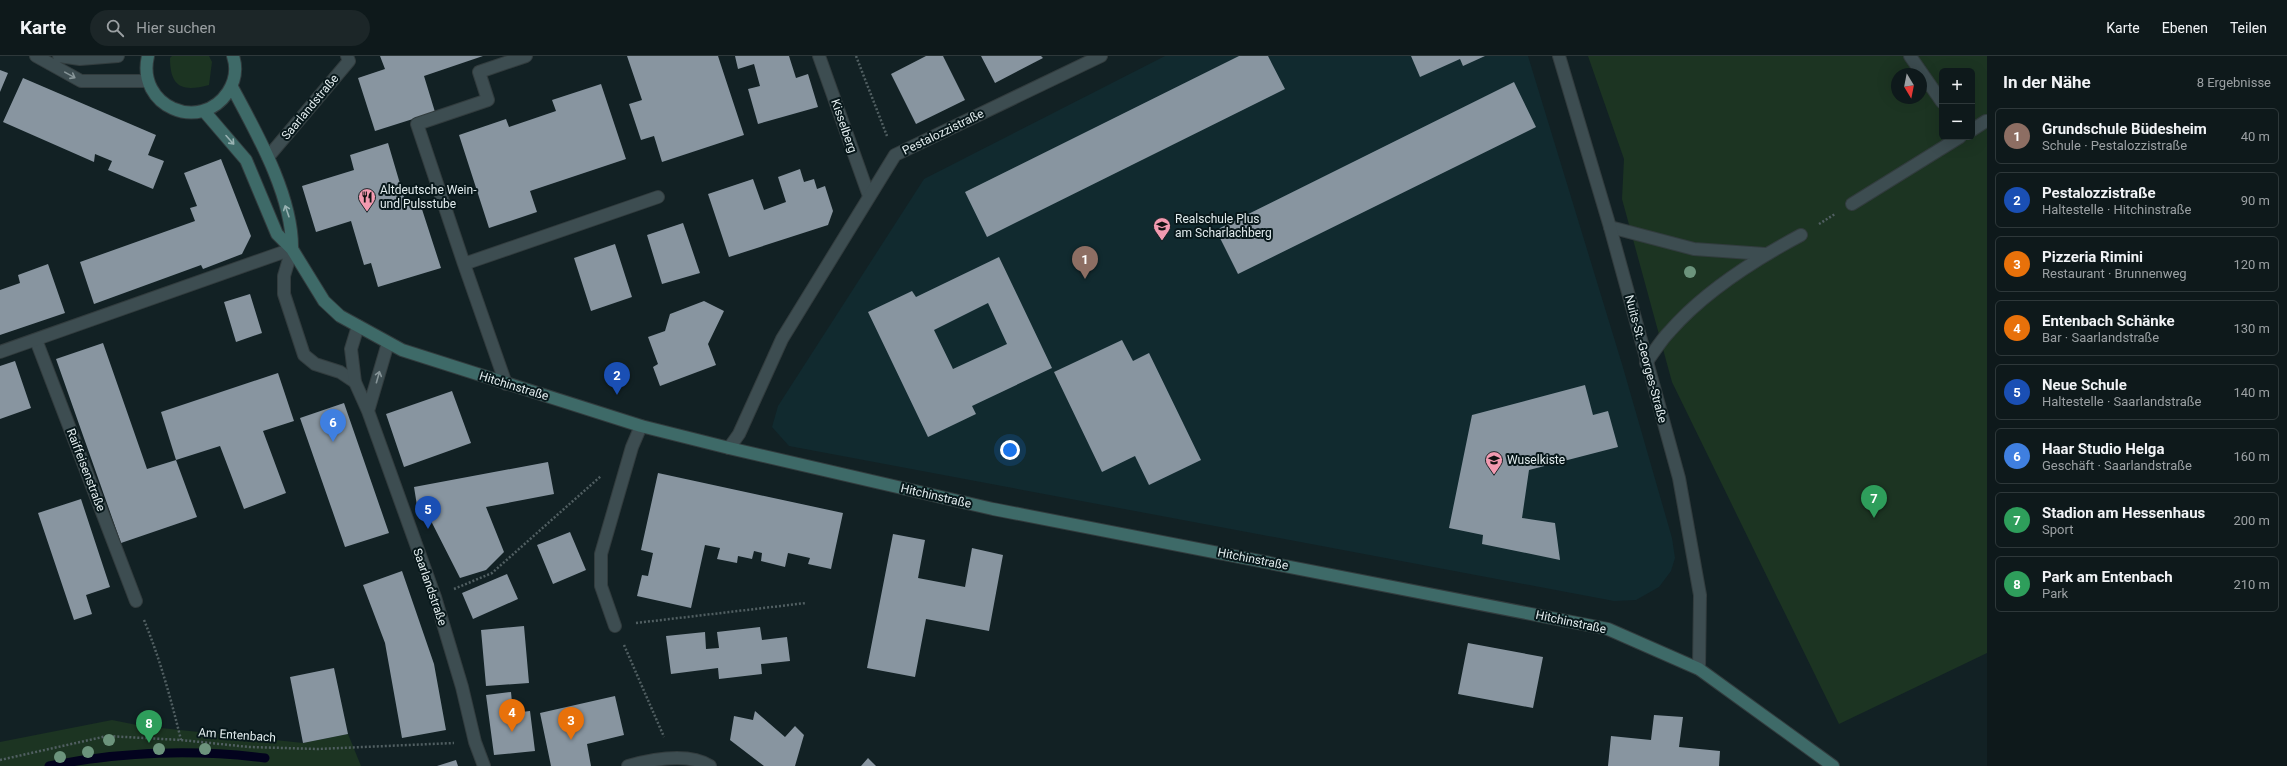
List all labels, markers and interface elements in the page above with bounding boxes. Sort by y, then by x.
search box [90,10,370,46]
text: Karte [20,16,66,39]
icon: search [104,17,126,39]
text: Hier suchen [136,19,216,37]
text: Karte [2106,20,2140,36]
text: Ebenen [2162,20,2208,36]
text: Teilen [2230,20,2267,36]
north arrow [1891,68,1927,104]
map controls [1939,68,1975,140]
button: + [1939,68,1975,104]
street label: Saarlandstraße [279,71,341,143]
one-way arrow [64,72,76,79]
text: In der Nähe [2003,72,2091,92]
text: 8 Ergebnisse [2197,75,2271,90]
street label: Kisselberg [828,97,860,155]
button: − [1939,104,1975,140]
street label: Pestalozzistraße [900,106,986,158]
text: Grundschule Büdesheim [2042,120,2207,138]
text: 1 [2013,129,2021,144]
text: 40 m [2241,129,2270,144]
one-way arrow [225,135,234,145]
text: Schule · Pestalozzistraße [2042,138,2187,153]
place label: Altdeutsche Wein- und Pulsstube [380,183,477,211]
text: Pestalozzistraße [2042,184,2156,202]
restaurant icon: Altdeutsche Wein- und Pulsstube [357,187,377,212]
text: 2 [2013,193,2021,208]
text: 90 m [2241,193,2270,208]
text: Haltestelle · Hitchinstraße [2042,202,2191,217]
one-way arrow [282,205,290,217]
place label: Realschule Plus am Scharlachberg [1175,212,1272,240]
school or university icon: Realschule Plus am Scharlachberg [1152,216,1172,241]
pin: 1 [1072,246,1098,279]
text: Pizzeria Rimini [2042,248,2143,266]
text: 3 [2013,257,2021,272]
text: 120 m [2233,257,2270,272]
text: Restaurant · Brunnenweg [2042,266,2187,281]
street label: Nuits-St.-Georges-Straße [1622,293,1670,425]
text: Entenbach Schänke [2042,312,2175,330]
text: 4 [2013,321,2021,336]
text: 130 m [2233,321,2270,336]
text: Bar · Saarlandstraße [2042,330,2159,345]
pin: 2 [604,362,630,395]
street label: Hitchinstraße [478,369,550,403]
one-way arrow [375,371,382,384]
text: Neue Schule [2042,376,2127,394]
text: 5 [2013,385,2021,400]
text: 140 m [2233,385,2270,400]
text: Haltestelle · Saarlandstraße [2042,394,2201,409]
pin: 6 [320,409,346,442]
street label: Raiffeisenstraße [64,427,108,513]
your location [1000,440,1020,460]
text: Haar Studio Helga [2042,440,2164,458]
text: 6 [2013,449,2021,464]
text: 160 m [2233,449,2270,464]
school or university icon: Wuselkiste [1484,450,1504,475]
place label: Wuselkiste [1507,453,1565,467]
text: Geschäft · Saarlandstraße [2042,458,2192,473]
street label: Hitchinstraße [899,481,973,511]
pin: 7 [1861,485,1887,518]
pin: 5 [415,496,441,529]
text: Stadion am Hessenhaus [2042,504,2205,522]
text: 7 [2013,513,2021,528]
text: 200 m [2233,513,2270,528]
text: Sport [2042,522,2073,537]
street label: Hitchinstraße [1216,545,1290,573]
street label: Saarlandstraße [410,546,450,628]
text: Park am Entenbach [2042,568,2173,586]
text: 8 [2013,577,2021,592]
text: 210 m [2233,577,2270,592]
text: Park [2042,586,2068,601]
street label: Hitchinstraße [1534,608,1608,636]
pin: 4 [499,699,525,732]
pin: 3 [558,707,584,740]
pin: 8 [136,710,162,743]
street label: Am Entenbach [198,725,276,745]

